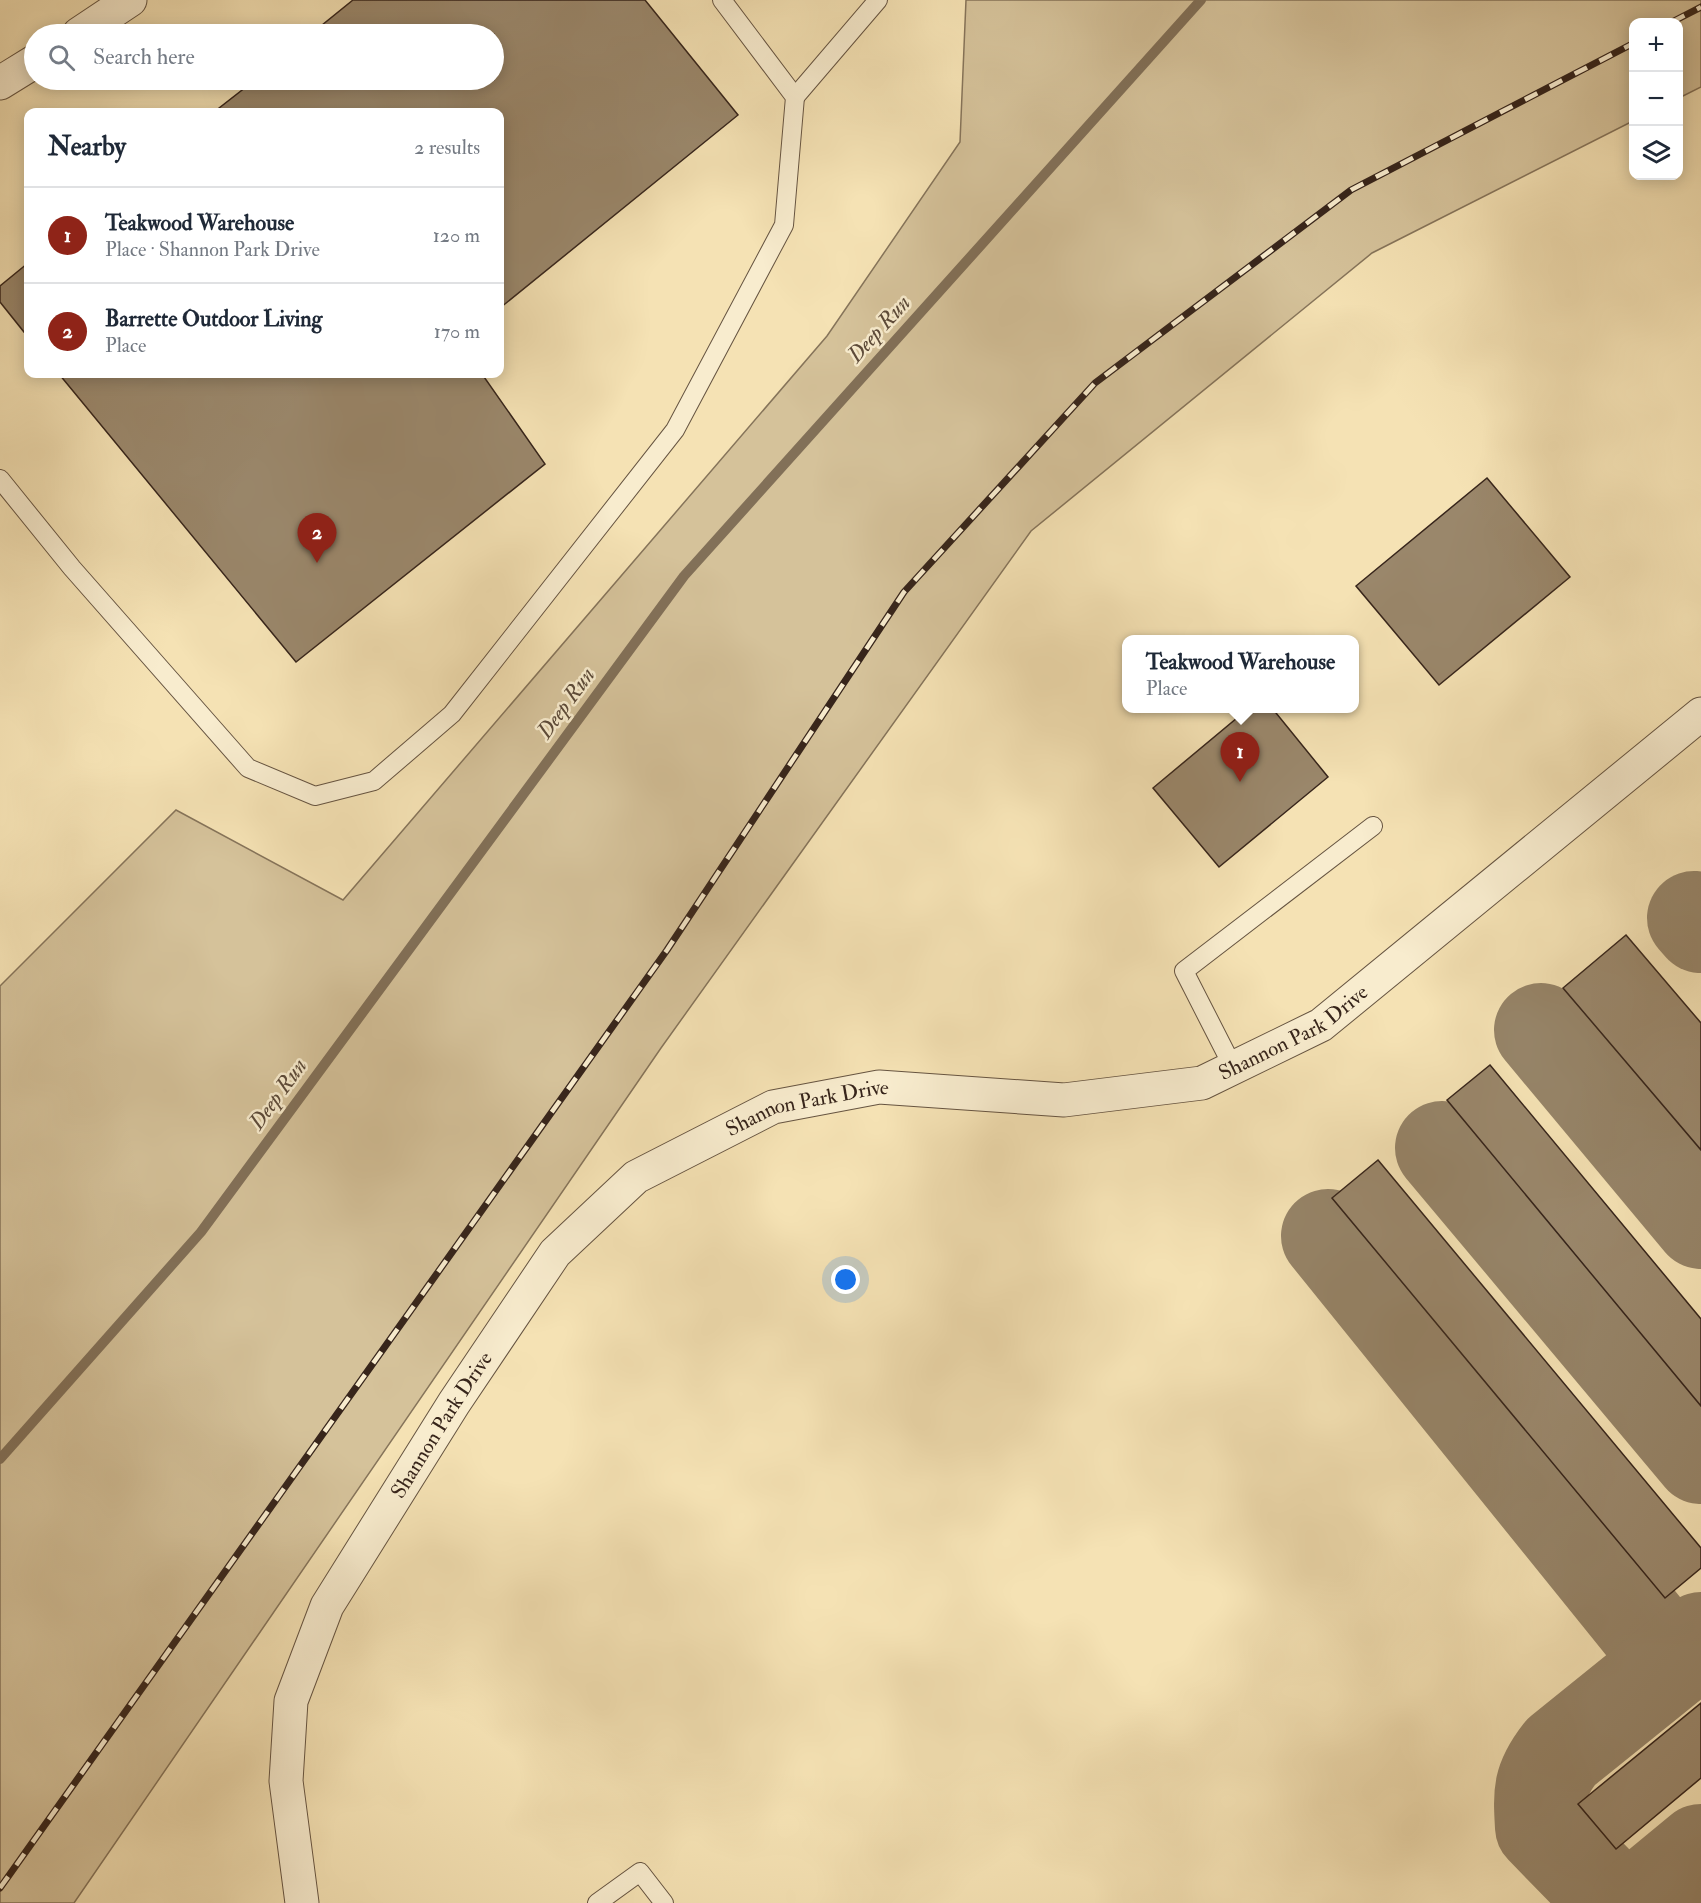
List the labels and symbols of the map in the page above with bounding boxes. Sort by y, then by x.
water label: Deep Run [841,289,917,369]
pin: 2 [298,514,336,563]
water label: Deep Run [530,662,601,745]
pin: 1 [1220,732,1260,782]
street label: Shannon Park Drive [1214,978,1374,1086]
water label: Deep Run [242,1053,313,1136]
street label: Shannon Park Drive [721,1073,890,1142]
your location [831,1265,860,1294]
street label: Shannon Park Drive [384,1346,498,1503]

